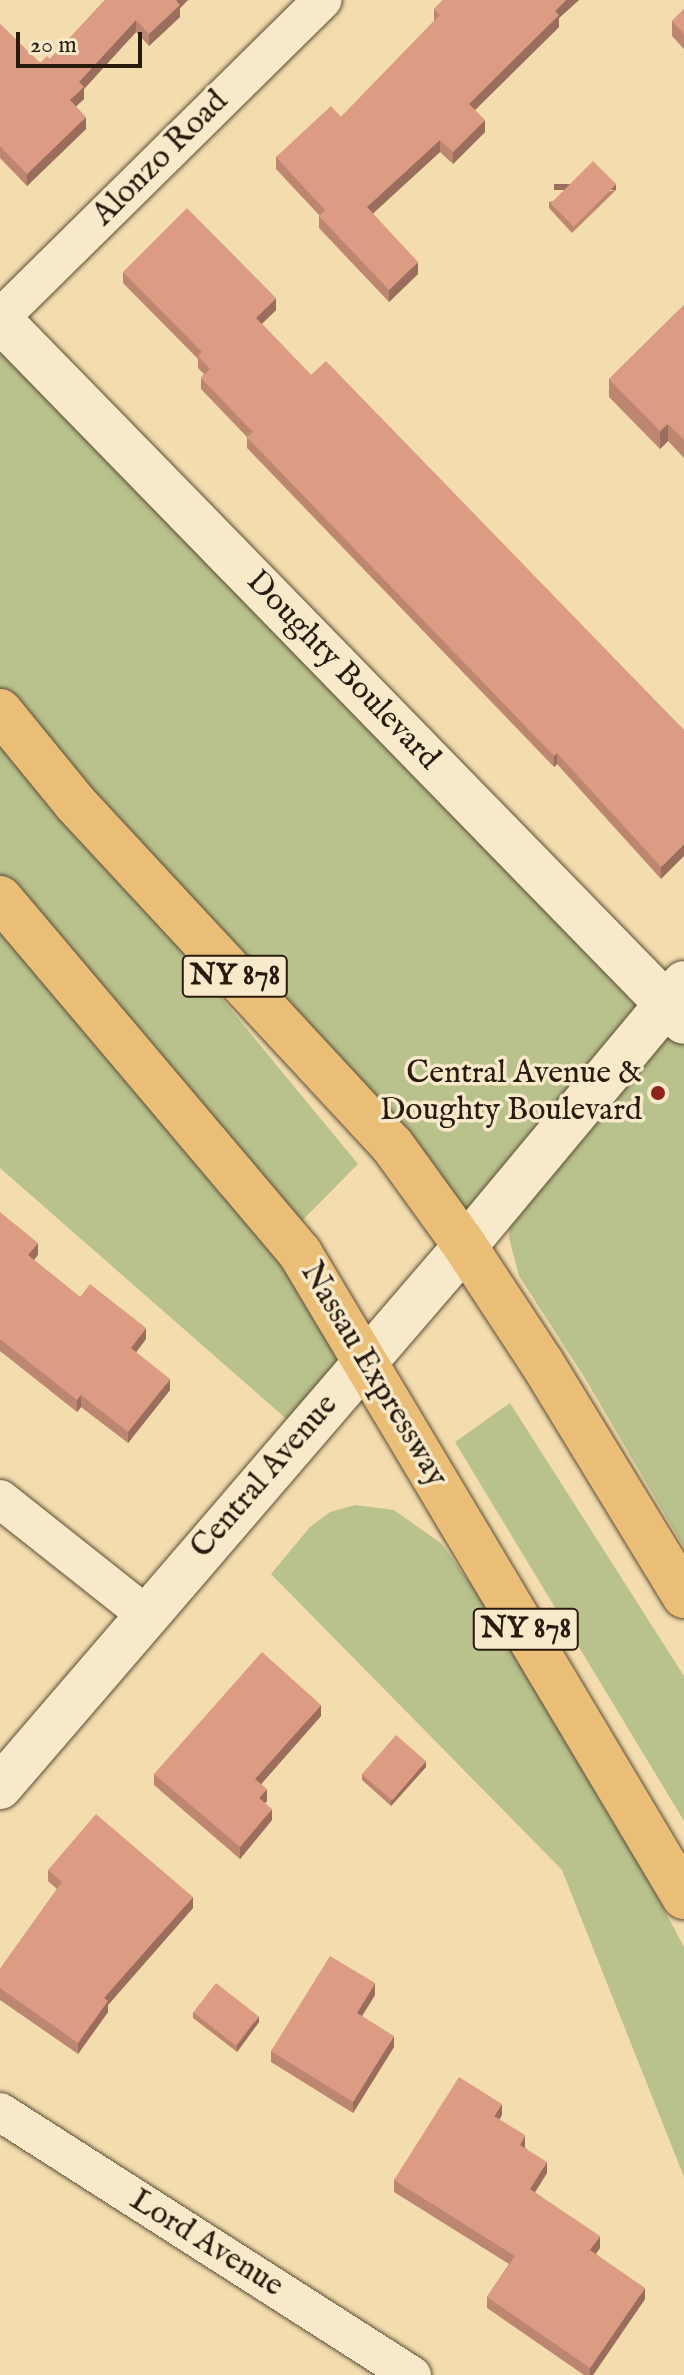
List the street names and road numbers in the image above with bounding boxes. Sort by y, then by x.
street label: Alonzo Road [85,83,237,235]
street label: Doughty Boulevard [237,563,447,779]
road number: NY 878 [181,950,289,1002]
street label: Nassau Expressway [291,1256,455,1494]
street label: Central Avenue [183,1387,347,1567]
road number: NY 878 [472,1603,580,1655]
street label: Lord Avenue [122,2182,290,2306]

